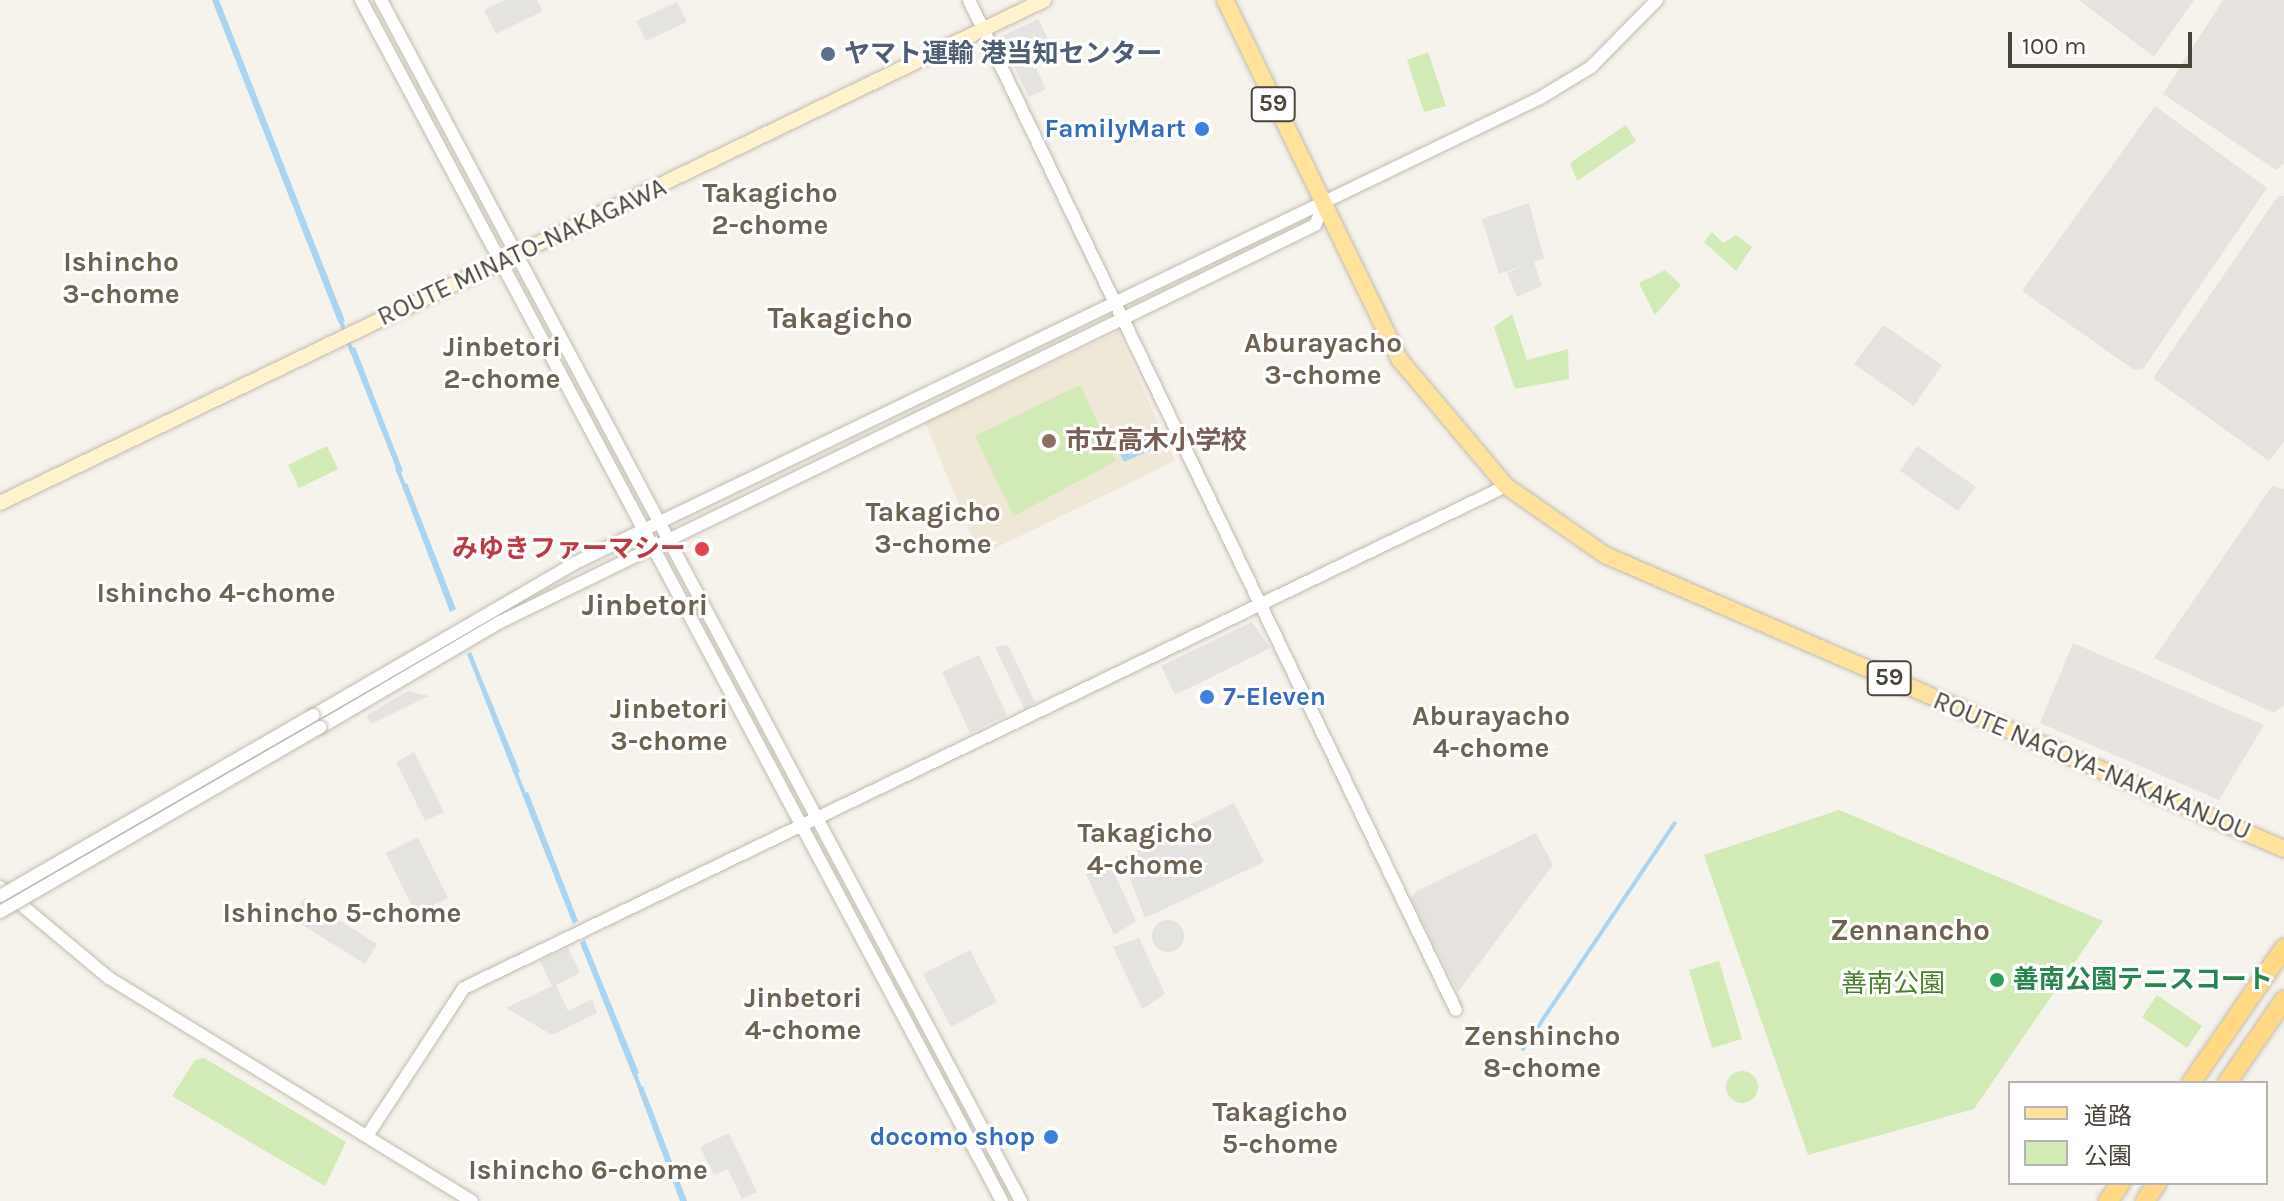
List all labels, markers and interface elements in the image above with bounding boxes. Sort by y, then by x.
scale bar [2012,16,2196,66]
text: 100 m [2022,32,2087,60]
place label: ヤマト運輸 港当知センター [844,38,1163,70]
marker: ヤマト運輸 港当知センター [819,45,837,63]
road number: 59 [1249,84,1297,124]
place label: FamilyMart [1045,113,1186,145]
marker: FamilyMart [1193,120,1211,138]
street label: ROUTE MINATO-NAKAGAWA [373,171,671,333]
district label: Takagicho 2-chome [702,176,838,242]
district label: Ishincho 3-chome [62,245,180,311]
district label: Takagicho [768,300,912,336]
district label: Aburayacho 3-chome [1244,326,1402,392]
district label: Jinbetori 2-chome [443,330,561,396]
place label: 市立高木小学校 [1065,425,1247,457]
marker: 市立高木小学校 [1040,432,1058,450]
district label: Takagicho 3-chome [865,495,1001,561]
place label: みゆきファーマシー [452,533,686,565]
marker: みゆきファーマシー [693,540,711,558]
district label: Ishincho 4-chome [96,576,336,610]
district label: Jinbetori [582,587,708,623]
road number: 59 [1865,658,1913,698]
place label: 7-Eleven [1223,681,1326,713]
street label: ROUTE NAGOYA-NAKAKANJOU [1929,685,2255,847]
marker: 7-Eleven [1198,688,1216,706]
district label: Jinbetori 3-chome [610,692,728,758]
district label: Aburayacho 4-chome [1412,699,1570,765]
district label: Takagicho 4-chome [1077,816,1213,882]
district label: Ishincho 5-chome [223,896,461,930]
district label: Zennancho [1830,912,1990,948]
place label: 善南公園テニスコート [2013,964,2273,996]
park label: 善南公園 [1841,968,1945,1000]
marker: 善南公園テニスコート [1988,971,2006,989]
district label: Jinbetori 4-chome [744,981,862,1047]
district label: Zenshincho 8-chome [1464,1019,1620,1085]
legend [2008,1081,2268,1185]
district label: Takagicho 5-chome [1212,1095,1348,1161]
text: 道路 [2084,1102,2132,1130]
place label: docomo shop [869,1121,1035,1153]
marker: docomo shop [1042,1128,1060,1146]
text: 公園 [2084,1142,2132,1170]
district label: Ishincho 6-chome [468,1153,708,1187]

